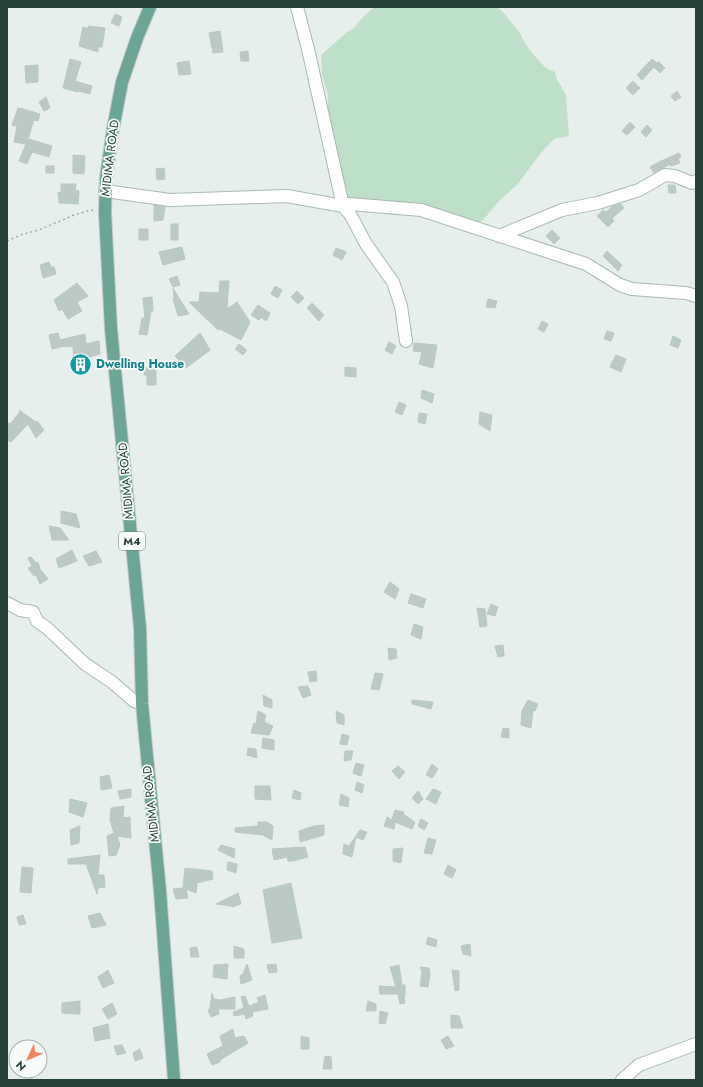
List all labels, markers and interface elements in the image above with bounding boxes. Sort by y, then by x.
street label: MIDIMA ROAD [96,119,124,197]
building icon: Dwelling House [67,351,93,377]
place label: Dwelling House [96,355,184,373]
street label: MIDIMA ROAD [114,442,138,520]
road number: M4 [119,532,145,550]
street label: MIDIMA ROAD [138,765,164,843]
north arrow [8,1039,48,1079]
text: N [12,1057,30,1075]

